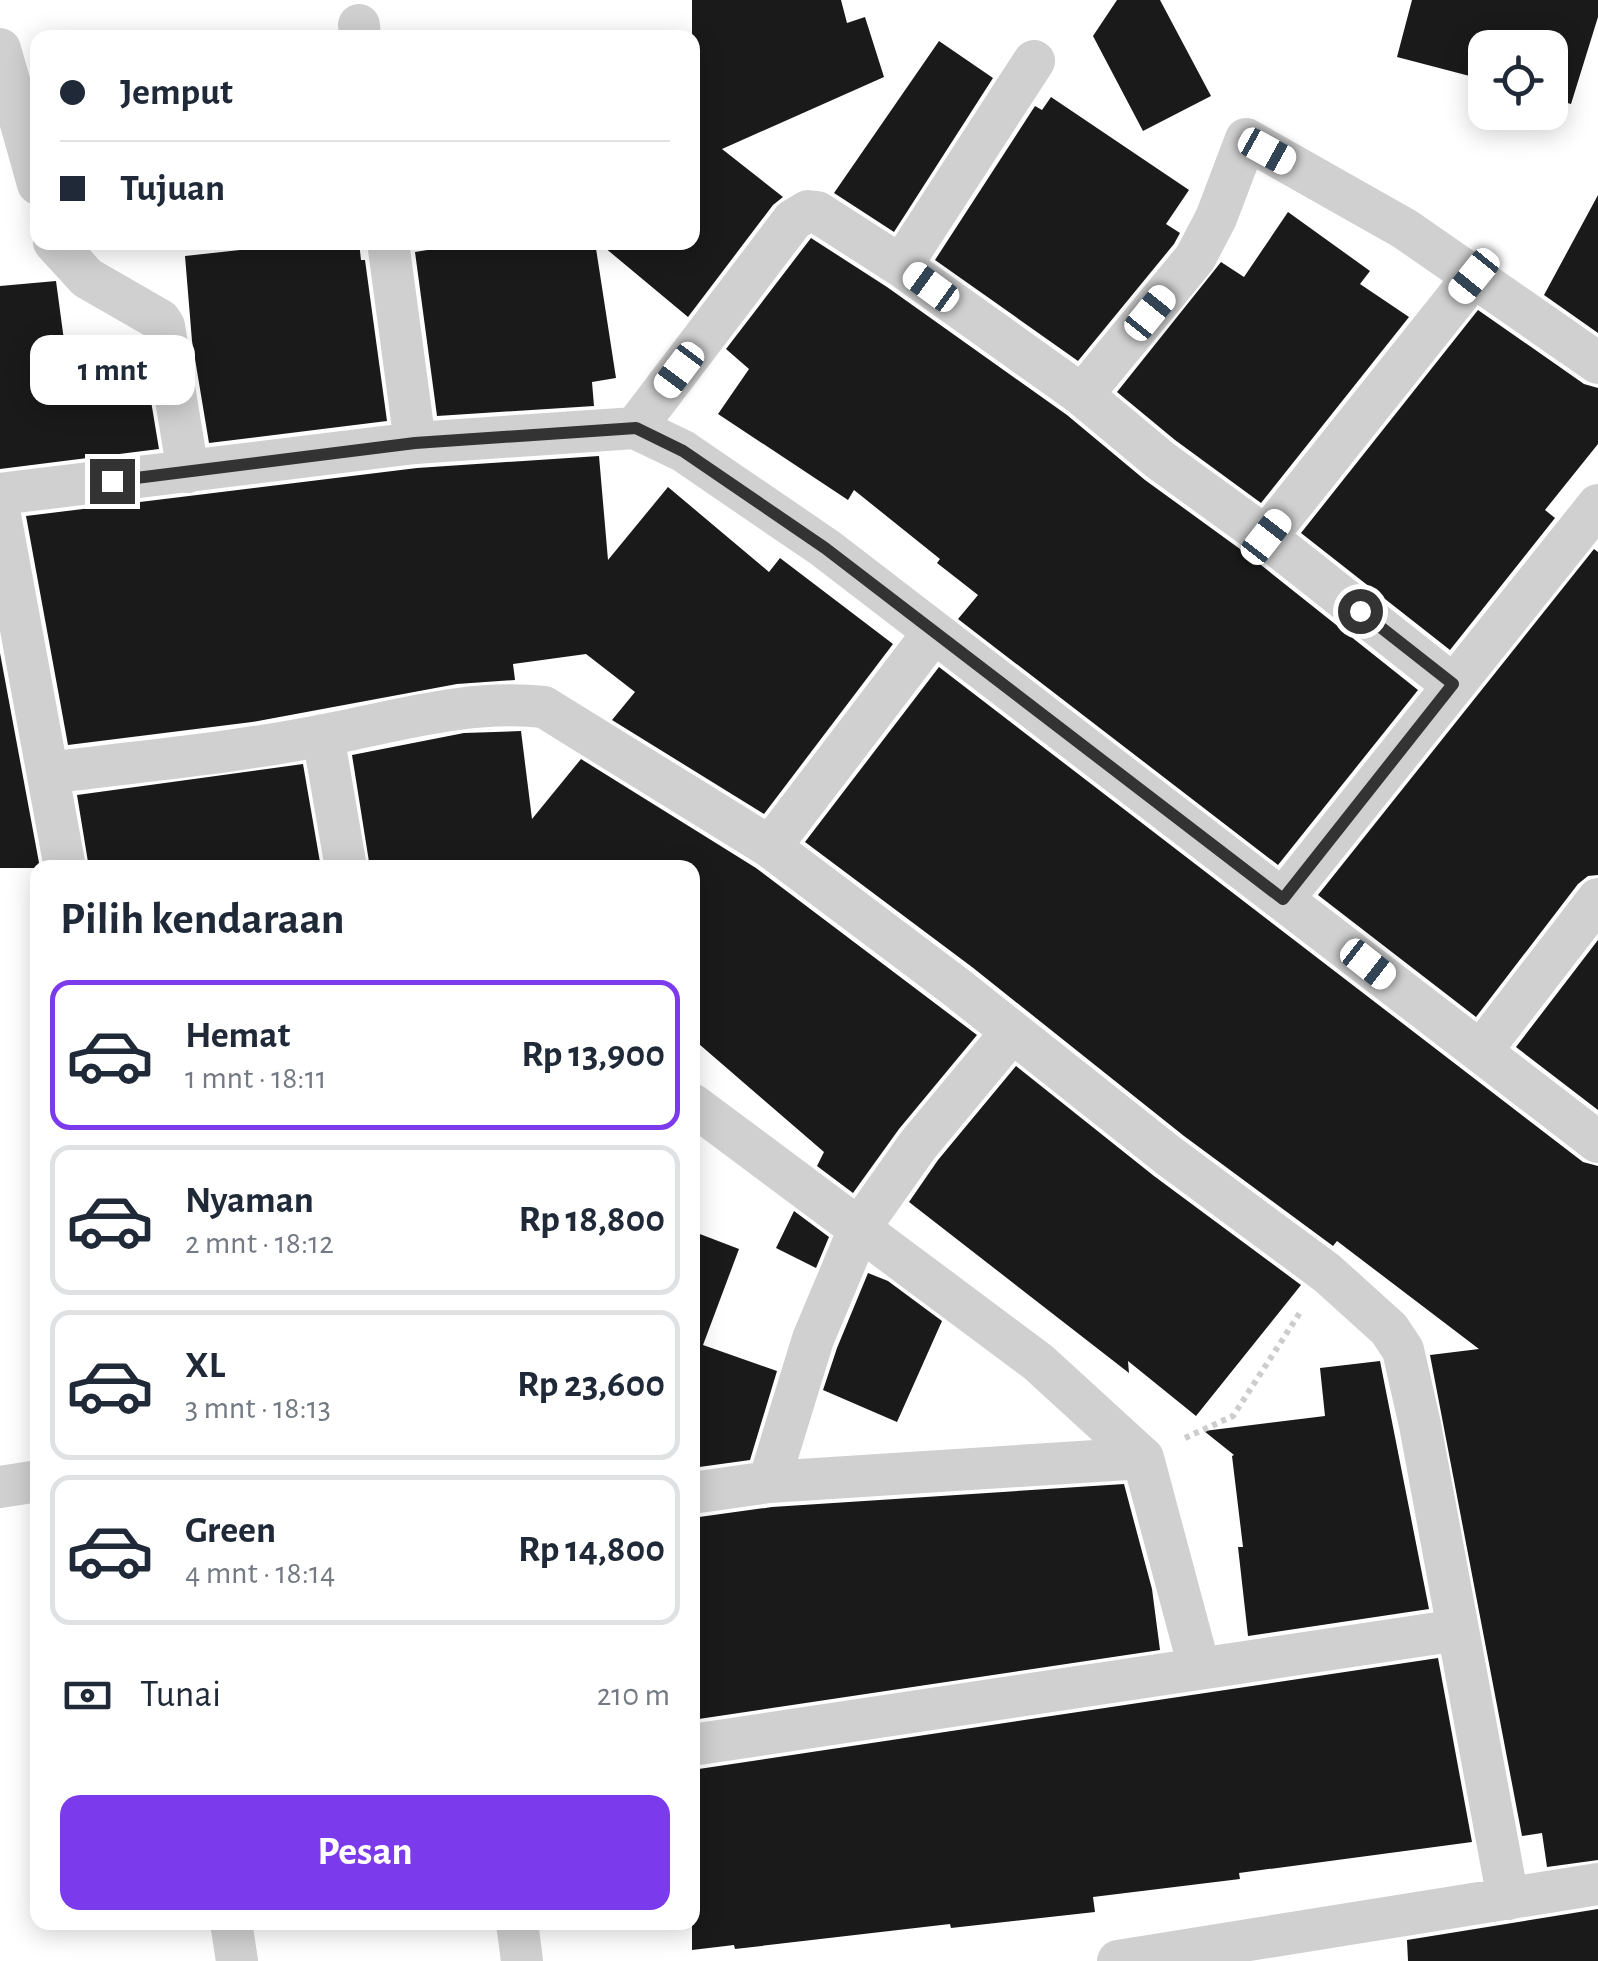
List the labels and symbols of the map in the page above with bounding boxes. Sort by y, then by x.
car [1233,123,1301,179]
car [1443,243,1505,309]
car [898,257,964,317]
car [1119,280,1181,346]
callout: 1 mnt [29,336,194,406]
car [649,337,709,403]
route end [90,459,135,504]
car [1236,504,1296,570]
route start [1338,589,1383,634]
car [1335,934,1401,994]

